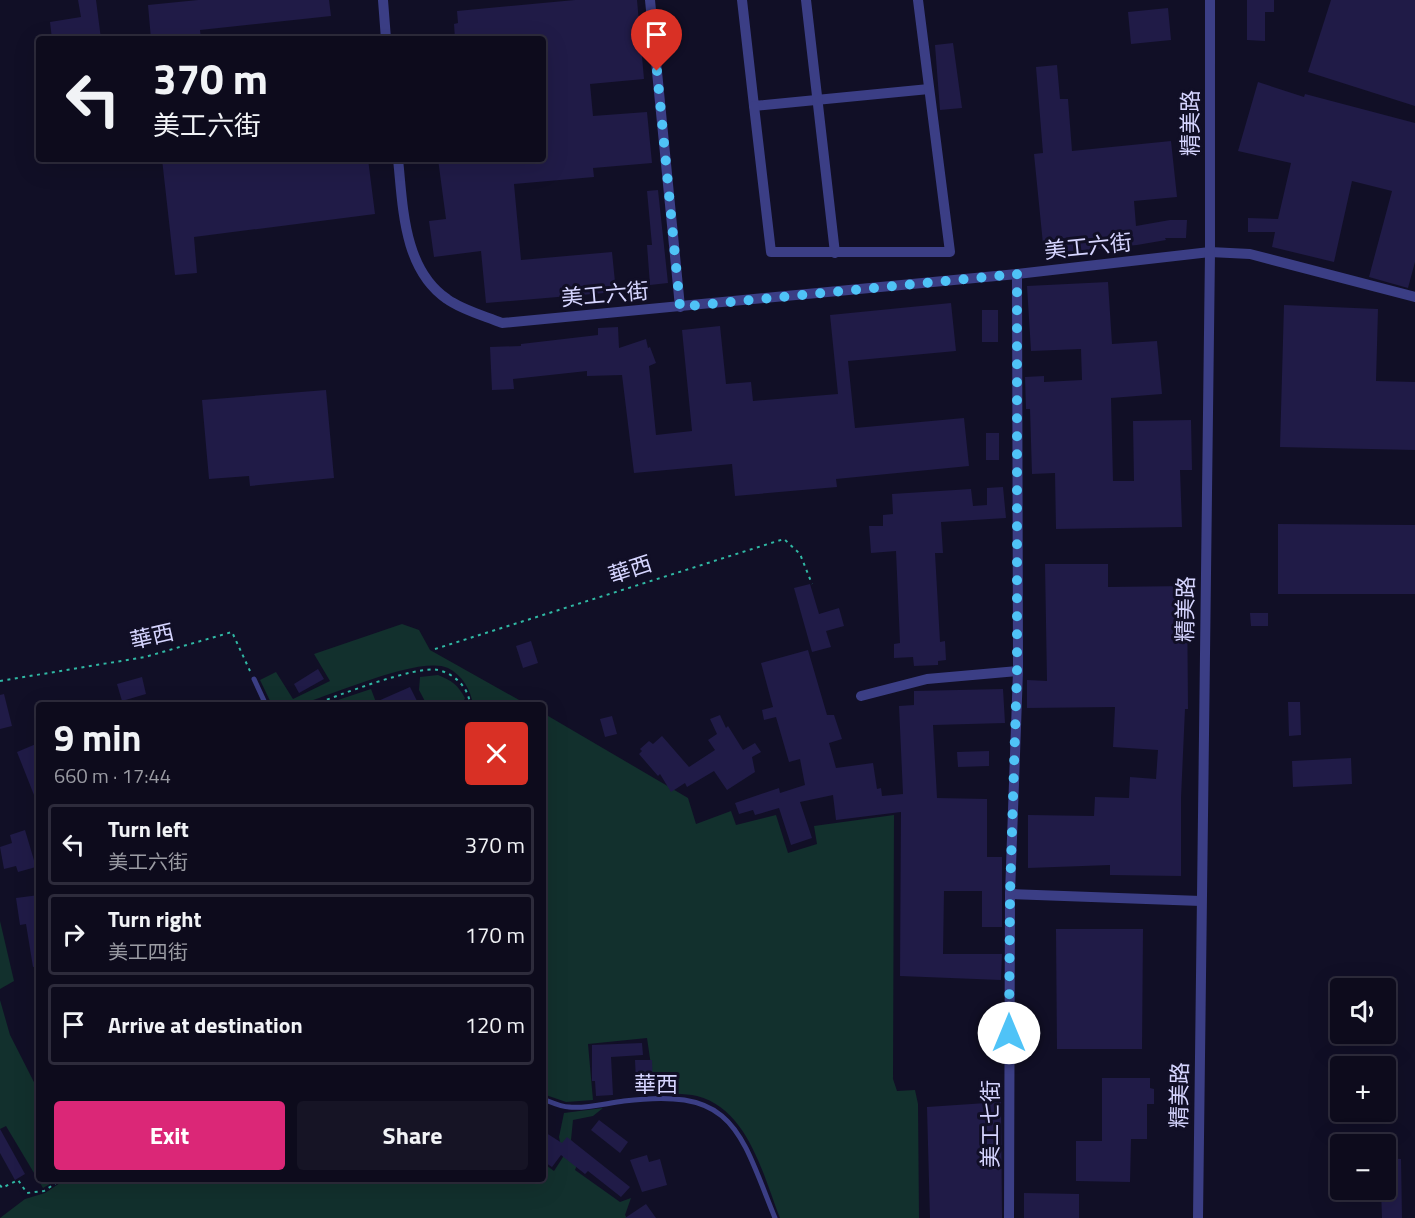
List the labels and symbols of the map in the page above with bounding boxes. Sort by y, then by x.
pin [631,9,682,71]
street label: 精美路 [1173,90,1207,156]
street label: 美工六街 [1042,224,1134,268]
street label: 美工六街 [560,273,650,315]
street label: 華西 [604,546,656,592]
street label: 精美路 [1167,576,1203,642]
street label: 華西 [127,614,177,658]
position arrow [977,1001,1041,1065]
street label: 精美路 [1161,1062,1197,1128]
street label: 華西 [634,1067,678,1101]
street label: 美工七街 [973,1080,1007,1168]

